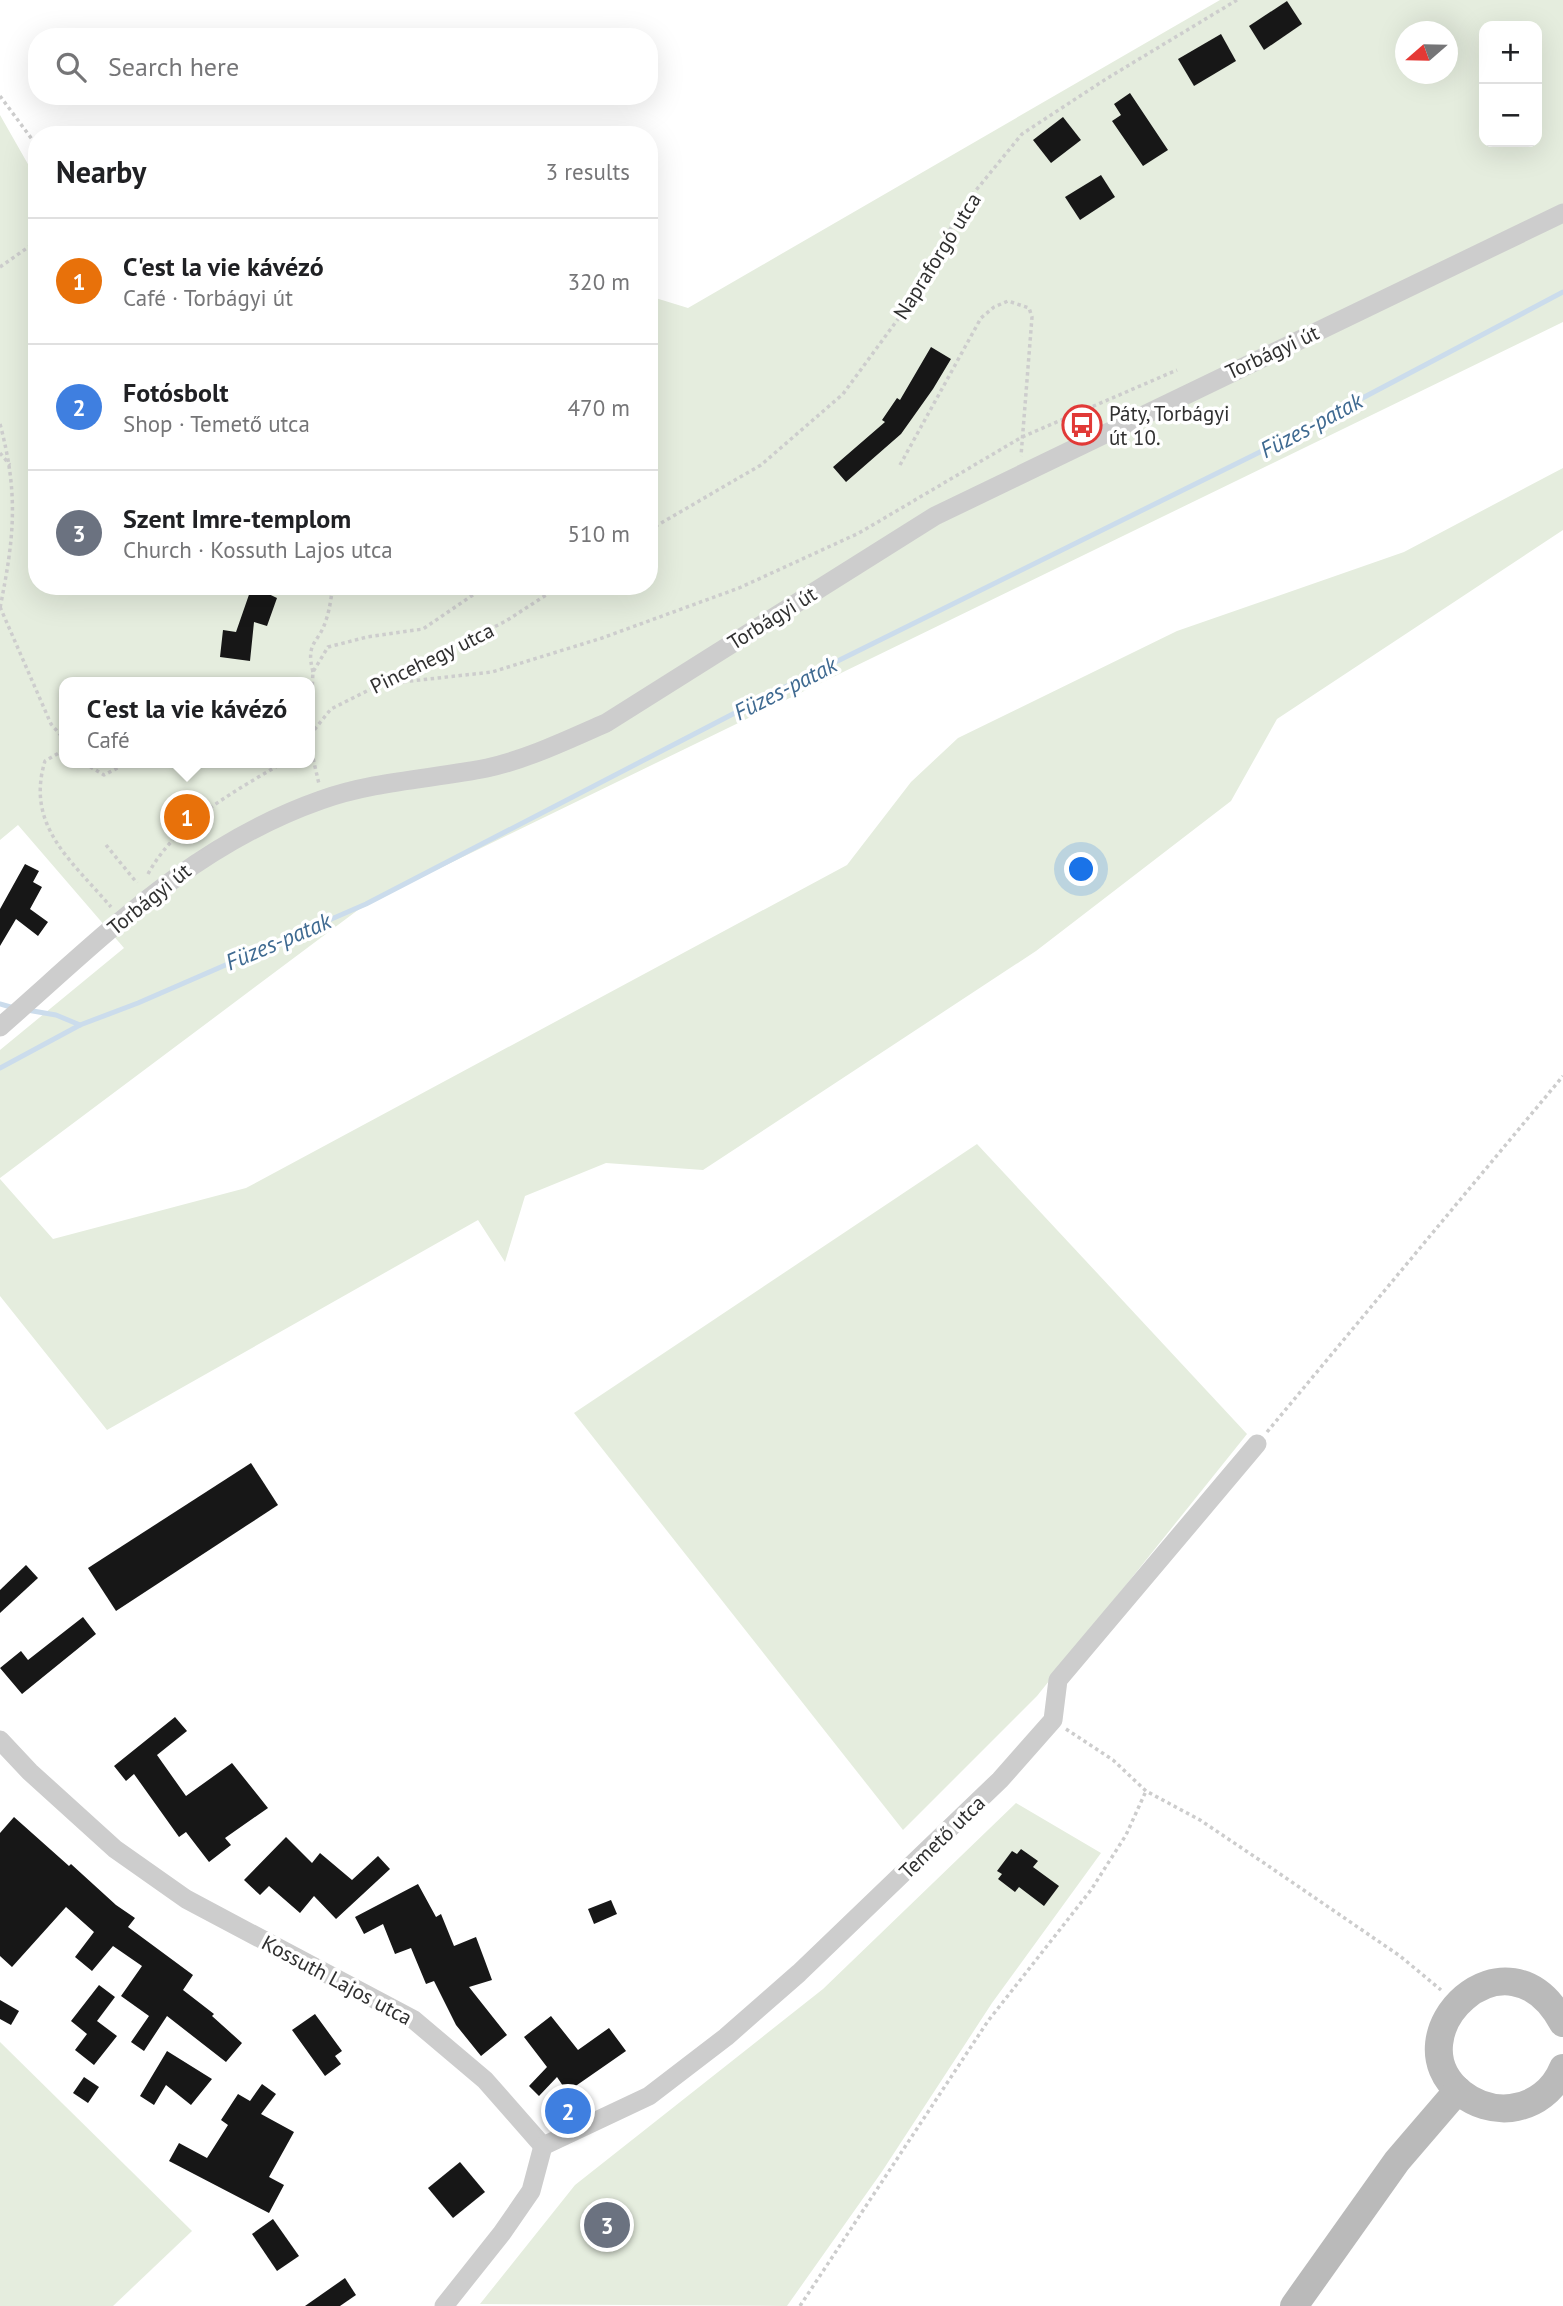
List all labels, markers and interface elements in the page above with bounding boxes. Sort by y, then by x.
north arrow [1395,21,1458,84]
map controls [1479,21,1542,147]
button: + [1479,21,1542,84]
search box [28,28,658,105]
icon: search [52,48,90,86]
text: Search here [108,50,239,83]
button: − [1479,84,1542,147]
text: Nearby [56,152,146,191]
text: 3 results [546,157,630,186]
street label: Napraforgó utca [887,188,987,324]
text: C'est la vie kávézó [123,250,324,283]
text: 1 [72,267,86,296]
text: 320 m [568,267,630,296]
text: Café · Torbágyi út [123,283,293,312]
street label: Torbágyi út [1221,319,1323,385]
text: Fotósbolt [123,376,229,409]
water label: Füzes-patak [1255,385,1369,464]
text: 2 [72,393,86,422]
text: 470 m [568,393,630,422]
place label: Páty, Torbágyi út 10. [1109,400,1230,451]
bus stop icon: Páty, Torbágyi út 10. [1061,404,1103,446]
text: Shop · Temető utca [123,409,310,438]
text: Szent Imre-templom [123,502,351,535]
text: 3 [72,519,86,548]
text: 510 m [568,519,630,548]
text: Church · Kossuth Lajos utca [123,535,393,564]
street label: Torbágyi út [723,580,821,656]
street label: Pincehegy utca [366,616,498,700]
water label: Füzes-patak [729,649,843,726]
popup [59,677,315,768]
text: C'est la vie kávézó [87,692,287,725]
text: Café [87,725,130,754]
pin: 1 [164,791,210,843]
your location [1064,852,1098,886]
street label: Torbágyi út [102,857,196,941]
water label: Füzes-patak [221,905,337,976]
street label: Temető utca [893,1789,991,1885]
street label: Kossuth Lajos utca [257,1929,417,2031]
pin: 2 [545,2085,591,2137]
pin: 3 [584,2199,630,2251]

